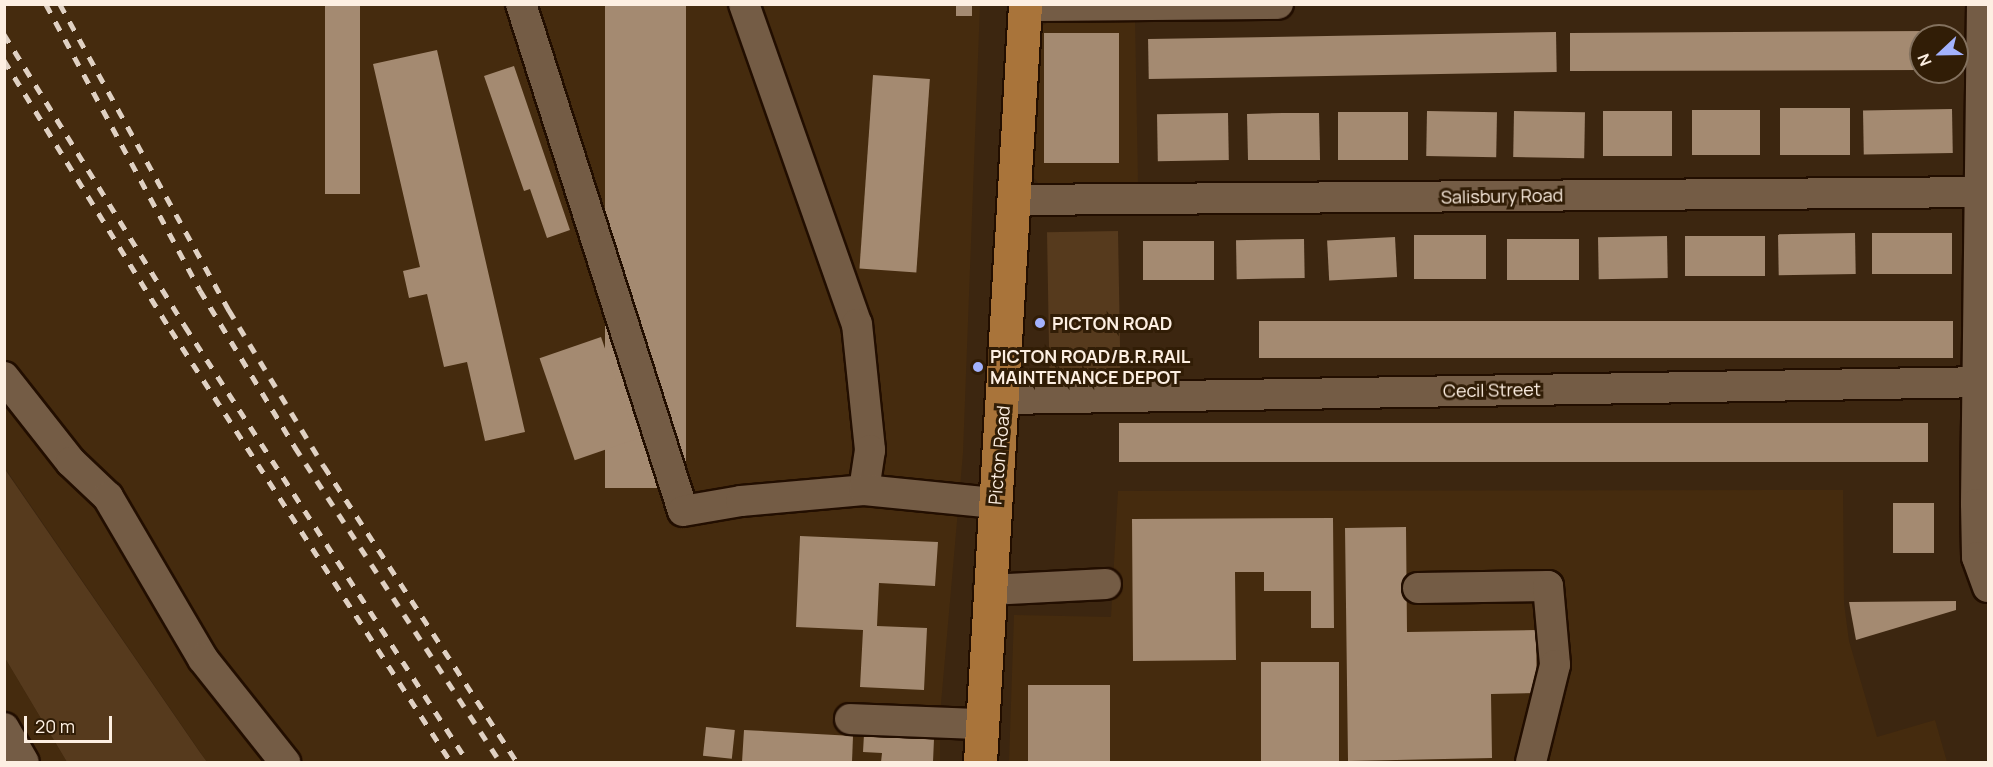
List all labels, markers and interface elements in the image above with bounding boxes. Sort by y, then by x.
north arrow [1909,24,1969,84]
text: N [1912,51,1937,69]
street label: Salisbury Road [1441,184,1563,208]
place label: PICTON ROAD [1052,312,1172,334]
marker: PICTON ROAD [1033,316,1047,330]
place label: PICTON ROAD/B.R.RAIL MAINTENANCE DEPOT [990,346,1190,388]
marker: PICTON ROAD/B.R.RAIL MAINTENANCE DEPOT [971,360,985,374]
street label: Cecil Street [1443,378,1541,402]
street label: Picton Road [984,405,1014,505]
scale bar [27,704,116,742]
text: 20 m [35,714,75,738]

